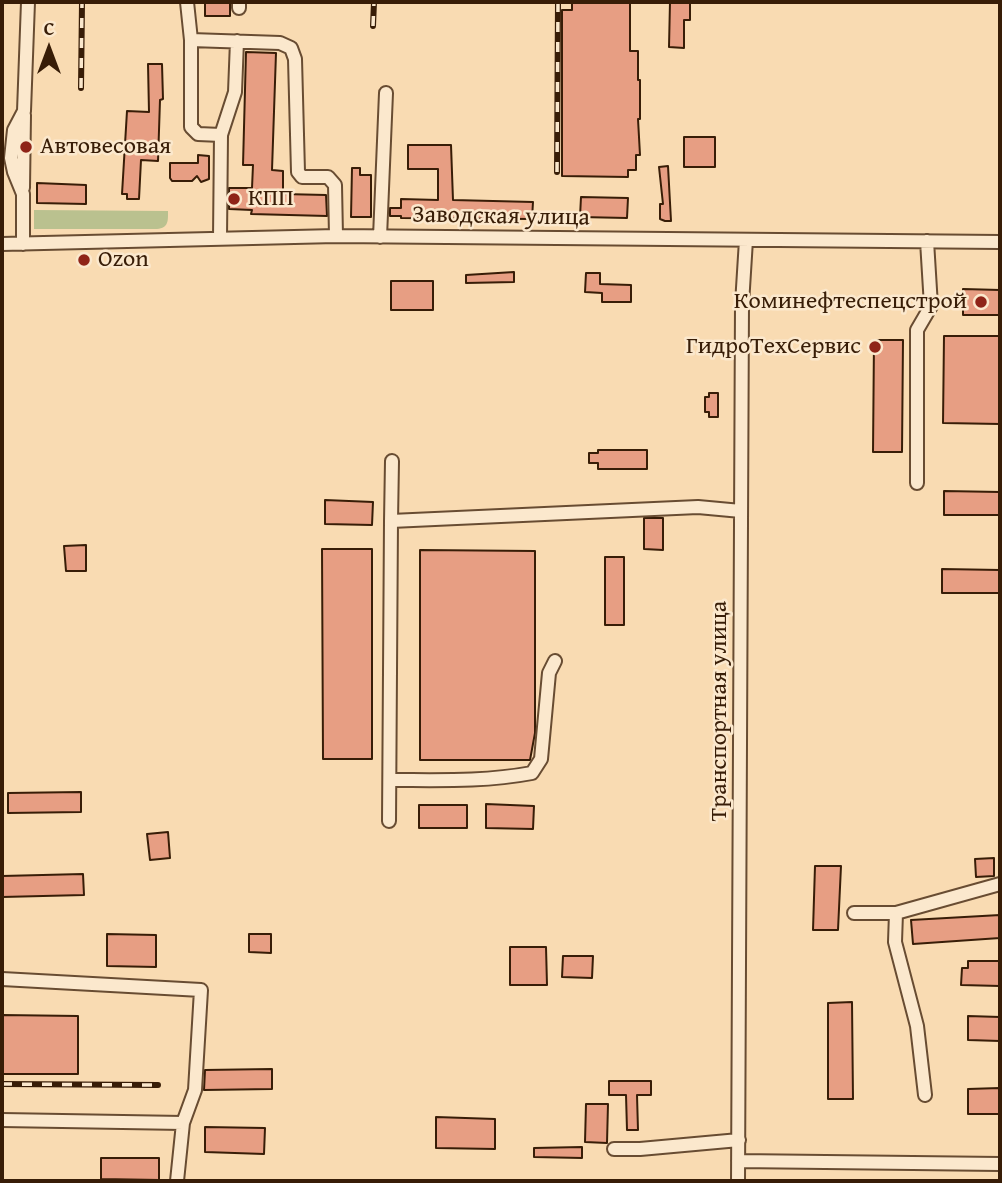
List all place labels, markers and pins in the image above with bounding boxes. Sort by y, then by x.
place label: Автовесовая [40,133,171,161]
marker: Автовесовая [18,139,34,155]
place label: КПП [248,185,294,213]
marker: КПП [226,191,242,207]
place label: Ozon [98,246,149,274]
marker: Ozon [76,252,92,268]
place label: Коминефтеспецстрой [734,288,967,316]
marker: Коминефтеспецстрой [973,294,989,310]
place label: ГидроТехСервис [686,333,861,361]
marker: ГидроТехСервис [867,339,883,355]

